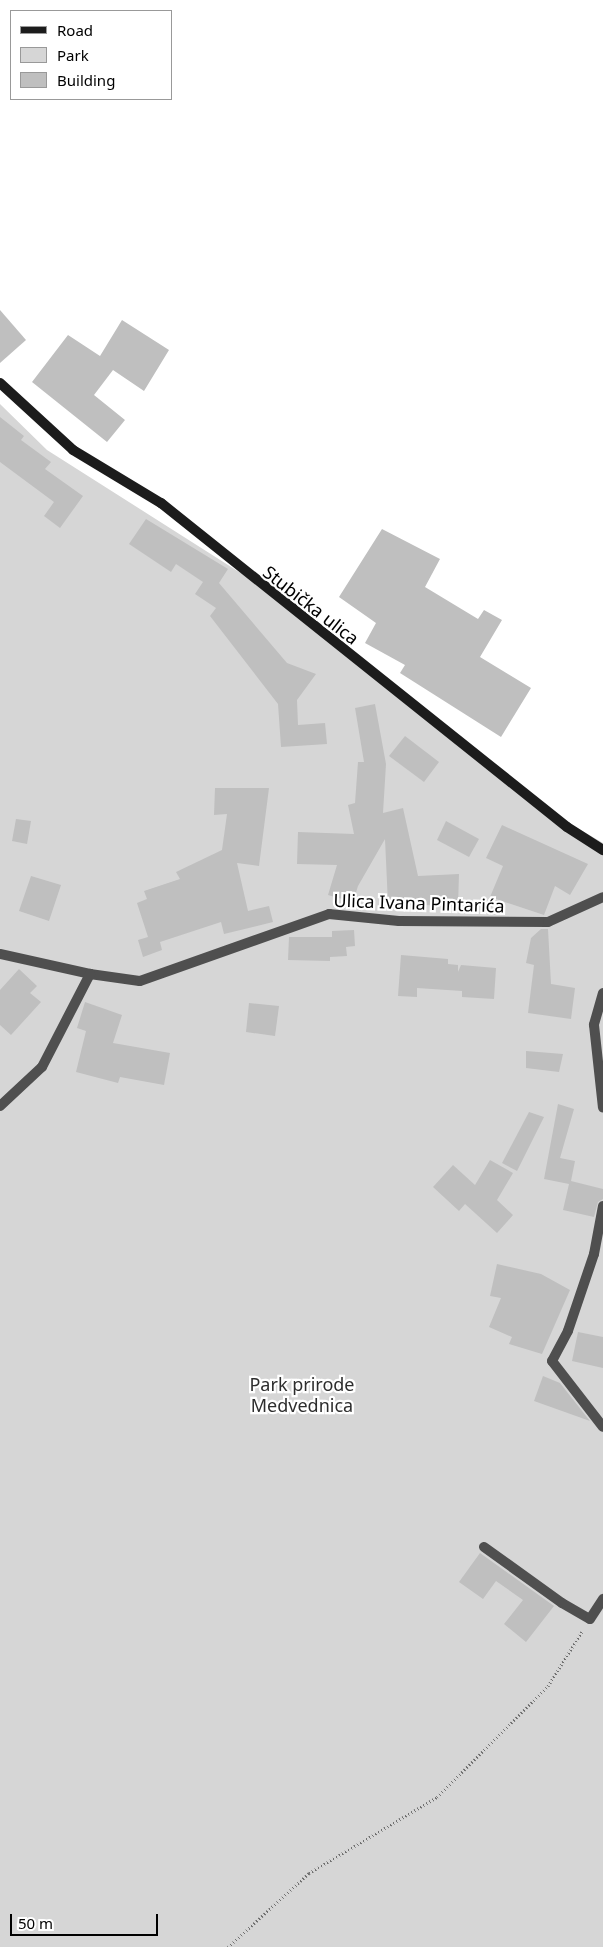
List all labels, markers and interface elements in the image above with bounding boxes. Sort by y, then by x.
legend [10,10,172,100]
text: Road [57,20,93,40]
text: Park [57,45,89,65]
text: Building [57,70,115,90]
street label: Stubička ulica [259,561,363,649]
street label: Ulica Ivana Pintarića [333,889,505,917]
park label: Park prirode Medvednica [249,1374,355,1416]
scale bar [12,1904,160,1936]
text: 50 m [18,1913,53,1933]

